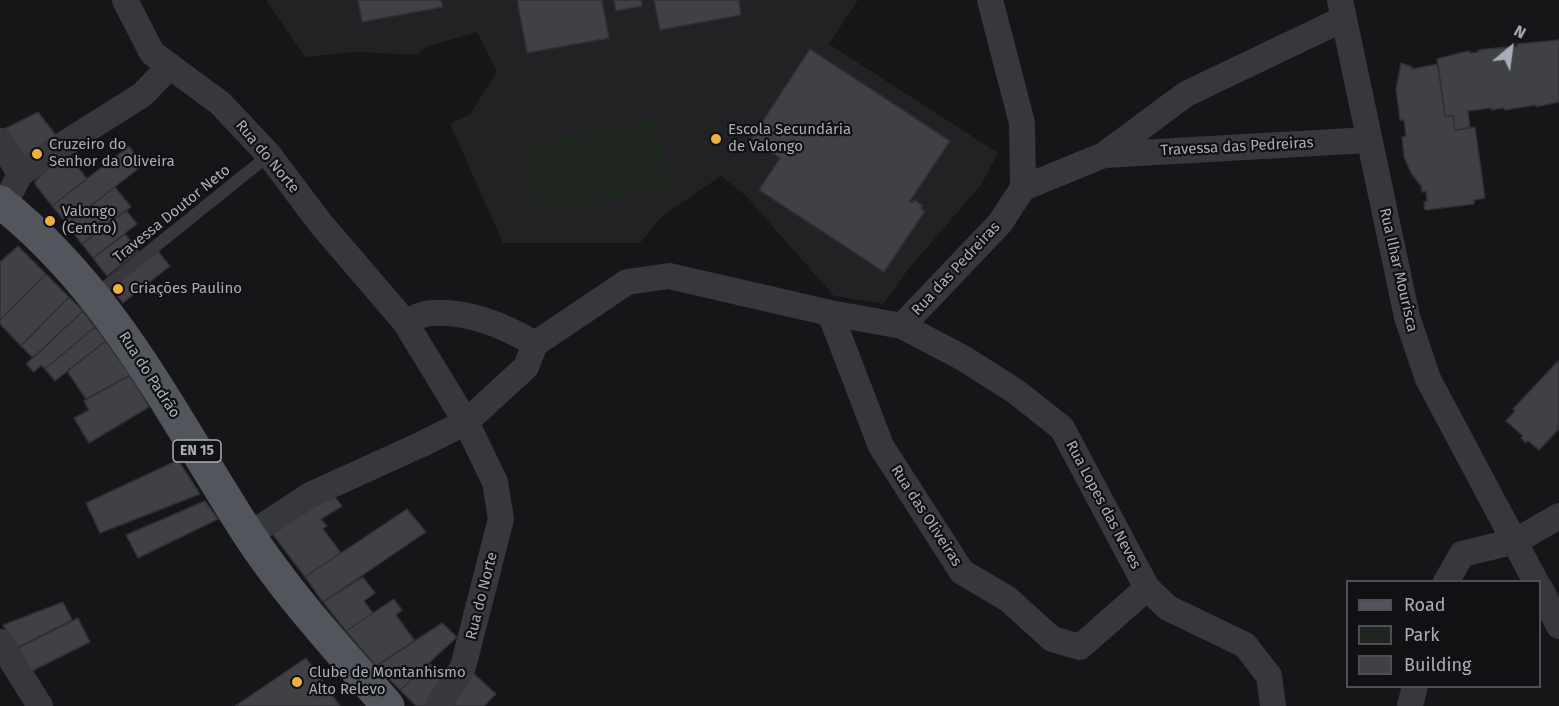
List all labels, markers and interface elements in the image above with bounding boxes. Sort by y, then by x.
north arrow [1481,18,1541,78]
text: N [1511,21,1529,43]
street label: Rua do Norte [231,117,303,197]
place label: Escola Secundária de Valongo [728,121,851,156]
marker: Escola Secundária de Valongo [709,132,723,146]
street label: Travessa das Pedreiras [1160,134,1314,160]
place label: Cruzeiro do Senhor da Oliveira [49,136,175,171]
marker: Cruzeiro do Senhor da Oliveira [30,147,44,161]
street label: Travessa Doutor Neto [110,161,234,267]
place label: Valongo (Centro) [62,203,116,238]
street label: Rua Ilhar Mourisca [1375,206,1421,334]
marker: Valongo (Centro) [43,214,57,228]
street label: Rua das Pedreiras [908,218,1004,320]
place label: Criações Paulino [130,280,242,298]
marker: Criações Paulino [111,282,125,296]
street label: Rua do Padrão [115,329,183,421]
street label: Rua Lopes das Neves [1062,438,1144,572]
road number: EN 15 [173,440,221,462]
street label: Rua das Oliveiras [887,462,965,570]
street label: Rua do Norte [462,550,502,642]
legend [1346,580,1541,688]
text: Road [1404,594,1446,616]
text: Park [1404,624,1439,646]
text: Building [1404,654,1471,676]
place label: Clube de Montanhismo Alto Relevo [309,664,466,699]
marker: Clube de Montanhismo Alto Relevo [290,675,304,689]

